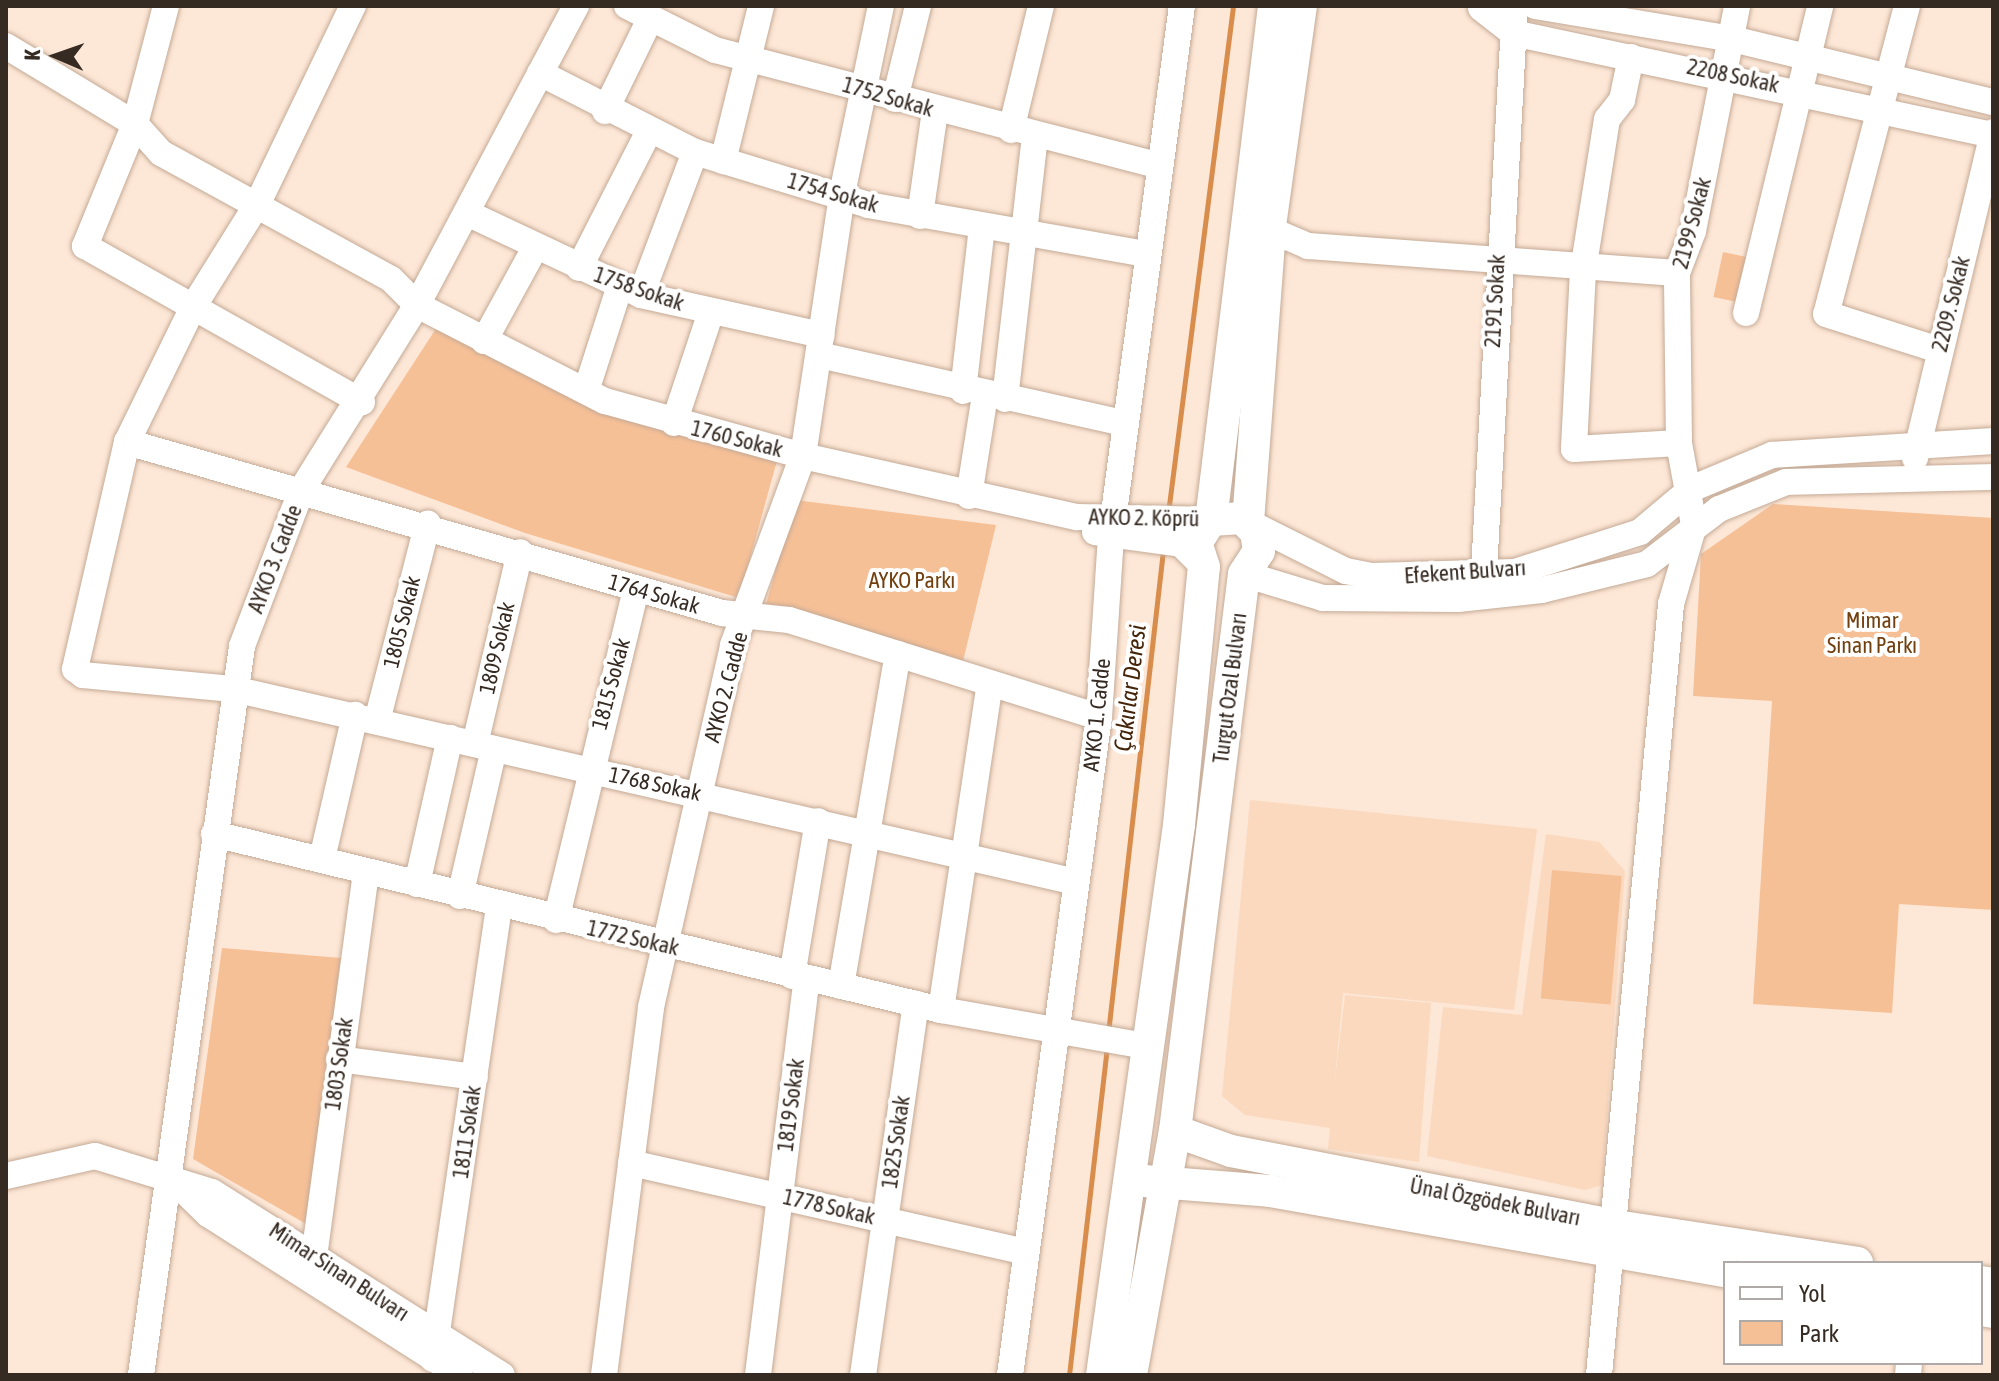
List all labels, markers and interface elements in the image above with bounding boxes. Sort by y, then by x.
north arrow [16,16,96,96]
text: K [19,49,45,61]
street label: 2208 Sokak [1685,53,1781,99]
street label: 1752 Sokak [839,71,937,123]
street label: 1754 Sokak [784,167,882,219]
street label: 2199 Sokak [1667,174,1717,272]
street label: 2191 Sokak [1479,254,1511,348]
street label: 2209. Sokak [1926,254,1976,354]
street label: 1758 Sokak [590,261,688,317]
street label: 1760 Sokak [688,415,786,463]
street label: AYKO 3. Cadde [242,501,308,617]
street label: AYKO 2. Köprü [1088,504,1200,532]
street label: Efekent Bulvarı [1403,555,1527,589]
street label: 1764 Sokak [605,568,703,620]
park label: AYKO Parkı [869,568,955,594]
street label: 1805 Sokak [378,573,426,671]
street label: 1809 Sokak [474,599,520,697]
park label: Mimar Sinan Parkı [1827,607,1917,658]
street label: Turgut Ozal Bulvarı [1208,611,1252,765]
water label: Çakırlar Deresi [1108,623,1152,753]
street label: AYKO 2. Cadde [699,629,753,745]
street label: 1815 Sokak [586,635,636,733]
street label: AYKO 1. Cadde [1078,657,1116,773]
street label: 1768 Sokak [607,761,703,807]
street label: 1772 Sokak [584,915,682,961]
street label: 1803 Sokak [319,1016,359,1112]
street label: 1819 Sokak [772,1057,810,1153]
street label: 1811 Sokak [447,1084,487,1180]
street label: 1825 Sokak [876,1094,916,1190]
street label: Ünal Özgödek Bulvarı [1407,1173,1583,1231]
street label: 1778 Sokak [780,1184,878,1230]
street label: Mimar Sinan Bulvarı [264,1217,414,1327]
legend [1723,1261,1983,1365]
text: Yol [1799,1280,1826,1307]
text: Park [1799,1320,1839,1347]

